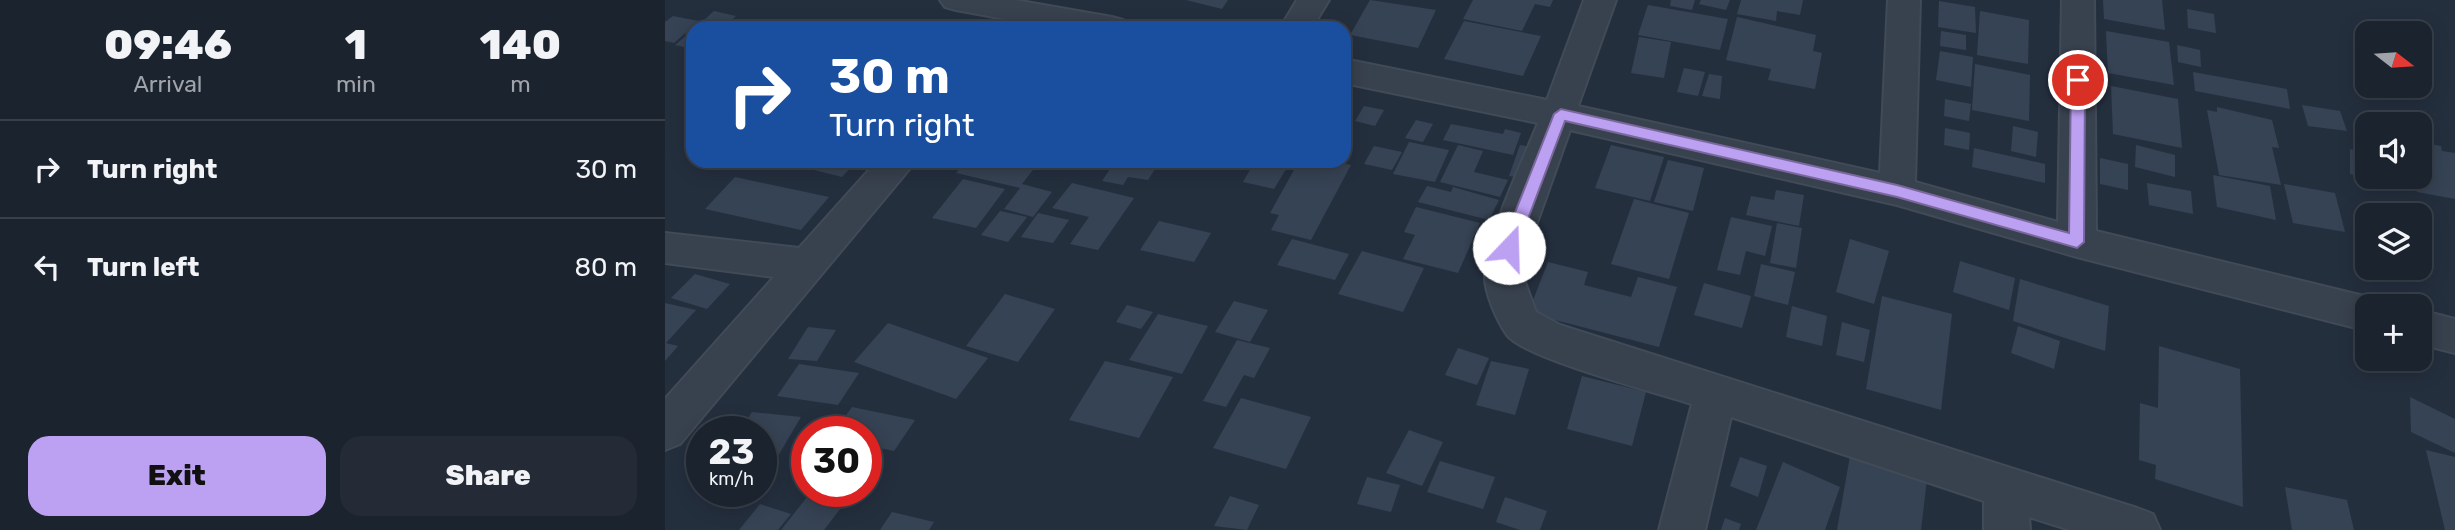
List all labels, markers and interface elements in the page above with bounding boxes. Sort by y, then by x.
text: 09:46 [104,20,232,70]
text: 1 [345,20,367,70]
text: 140 [480,20,561,70]
north arrow [2355,21,2433,98]
map controls [2355,21,2432,371]
text: 30 m [829,47,950,105]
icon: right [714,49,805,140]
pin [2048,50,2108,110]
icon: arrive [2059,61,2097,99]
text: Arrival [133,70,202,98]
text: min [336,70,376,98]
text: m [510,70,531,98]
text: Turn right [829,106,974,144]
button: sound [2355,112,2432,189]
icon: right [28,150,66,188]
text: Turn right [87,154,217,185]
text: 30 m [575,154,637,185]
button: layers [2355,203,2432,280]
position arrow [1472,211,1546,285]
icon: left [28,248,66,286]
text: Turn left [87,252,199,283]
text: 80 m [574,252,637,283]
button: + [2355,294,2432,371]
speed limit sign: 30 [791,416,882,507]
text: 23 [709,431,754,473]
button: Exit [28,436,326,516]
button: Share [340,436,637,516]
text: km/h [709,468,754,490]

